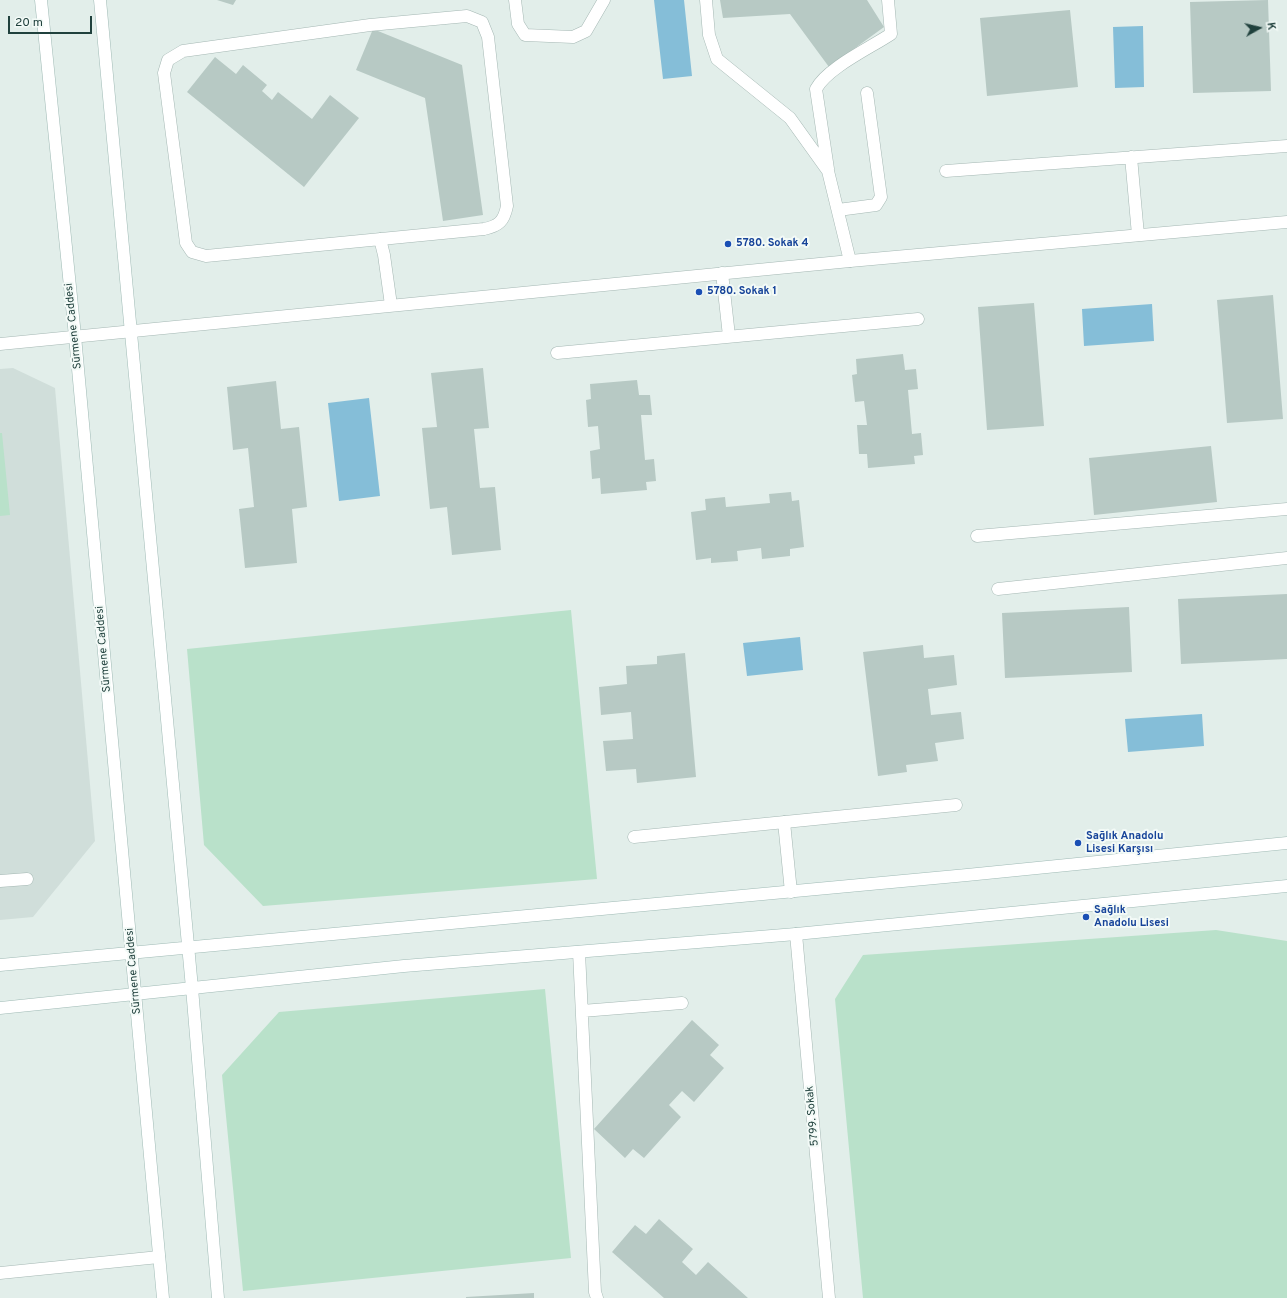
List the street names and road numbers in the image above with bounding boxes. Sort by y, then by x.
street label: Sürmene Caddesi [63,282,85,370]
street label: Sürmene Caddesi [94,605,114,693]
street label: Sürmene Caddesi [124,927,144,1015]
street label: 5799. Sokak [804,1085,822,1147]

